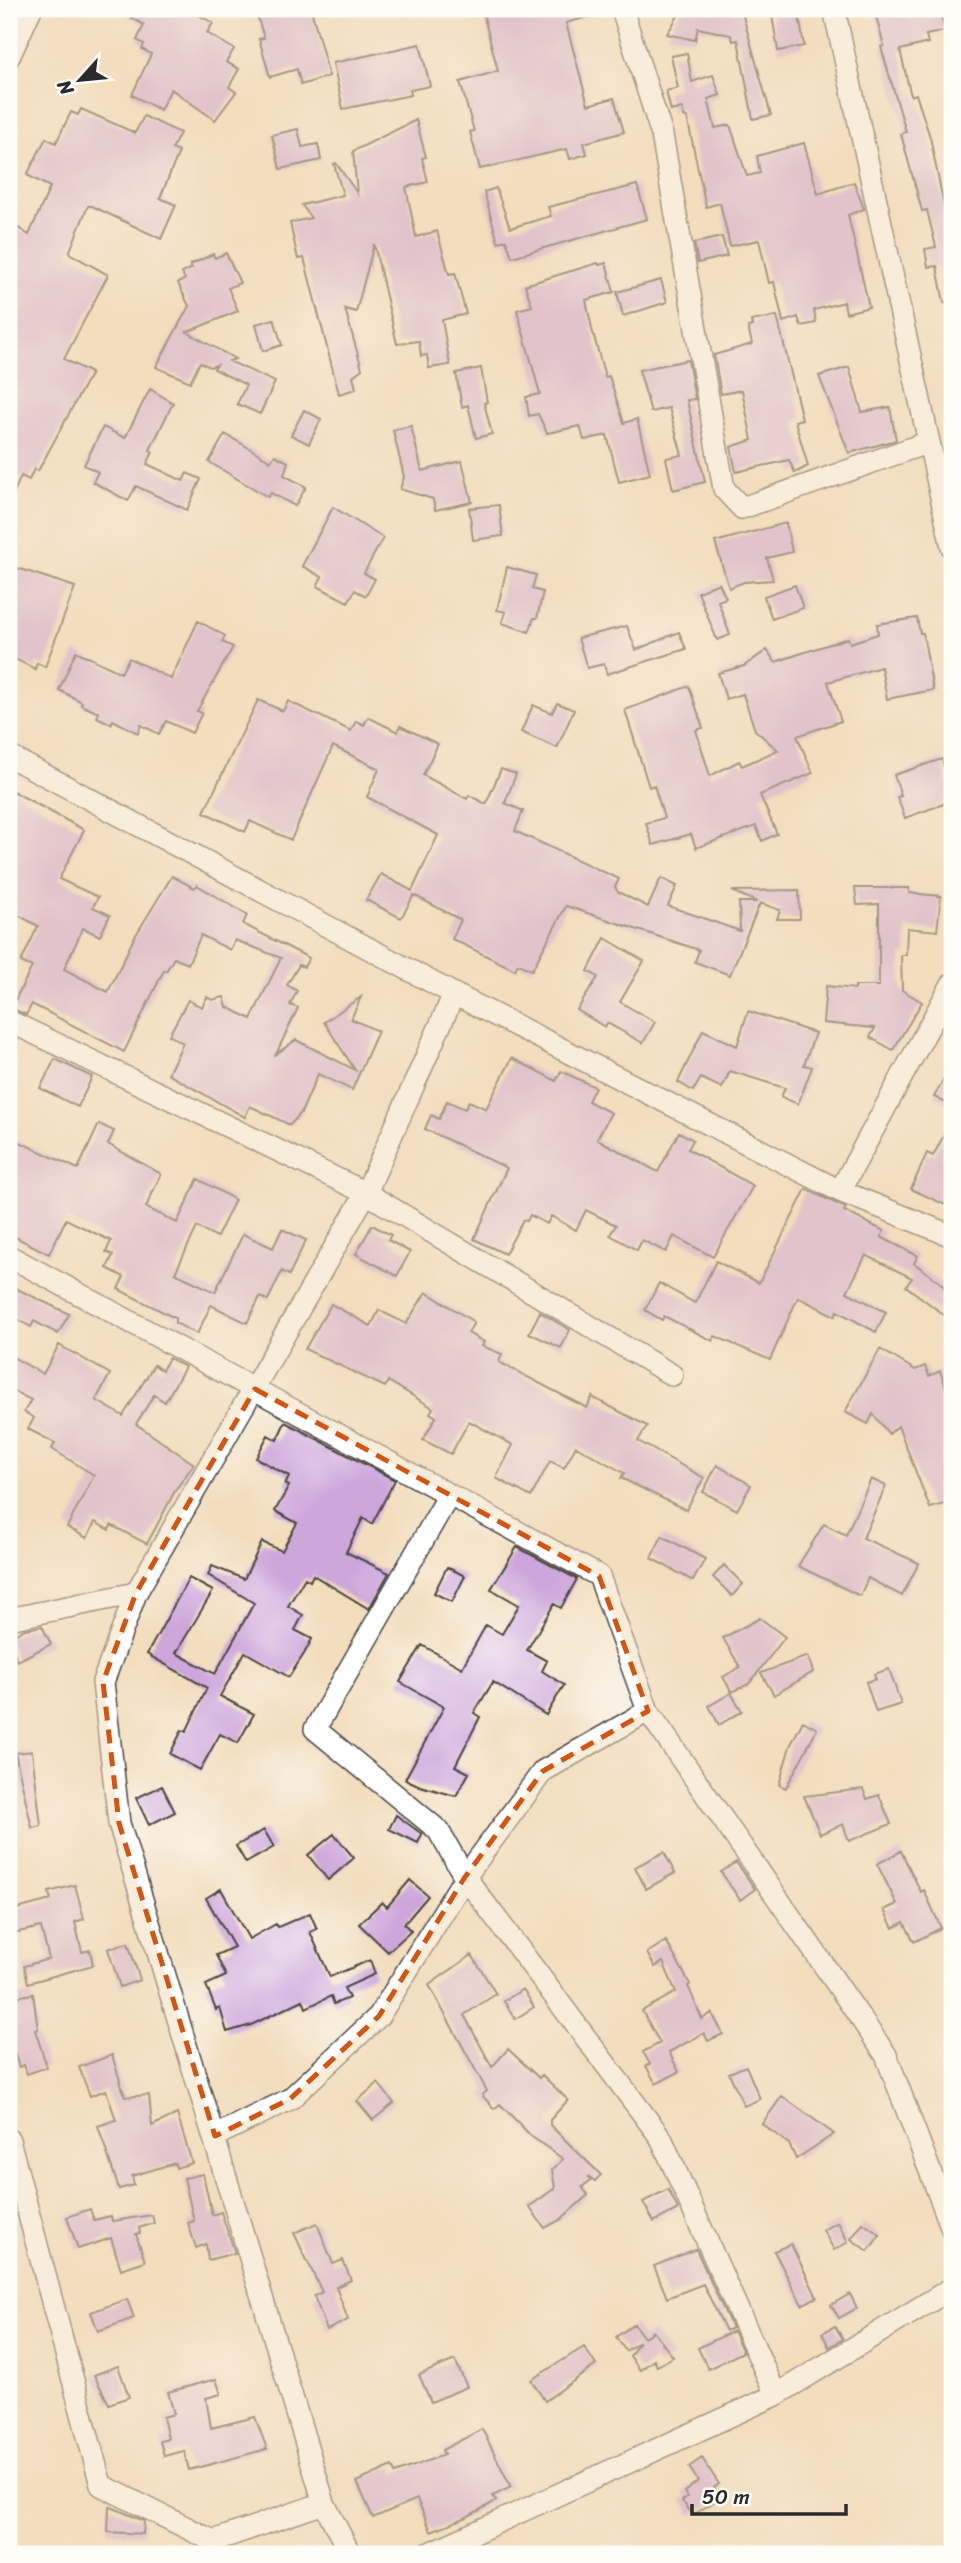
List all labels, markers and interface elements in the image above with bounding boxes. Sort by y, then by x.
north arrow [46,46,116,116]
text: N [47,73,83,102]
scale bar [692,2472,846,2516]
text: 50 m [702,2478,750,2516]

